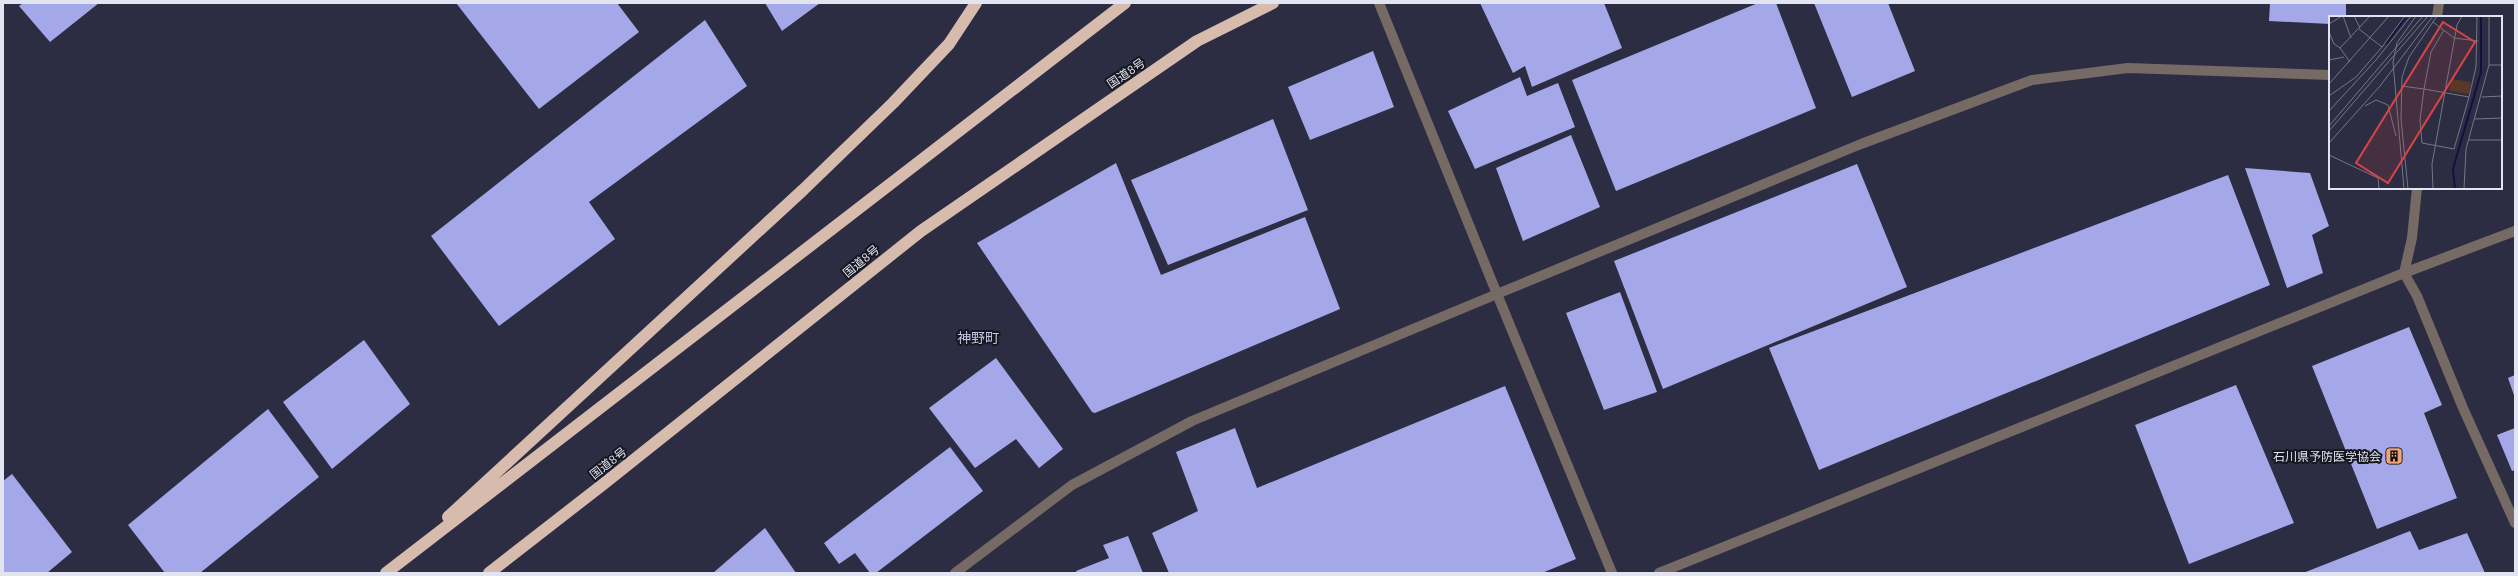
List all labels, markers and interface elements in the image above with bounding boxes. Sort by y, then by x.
inset map [2329,16,2502,189]
street label: 国道8号 [1105,56,1147,90]
street label: 国道8号 [840,242,882,280]
district label: 神野町 [957,330,999,346]
street label: 国道8号 [587,445,629,481]
building icon: 石川県予防医学協会 [2384,446,2404,466]
place label: 石川県予防医学協会 [2273,450,2381,463]

